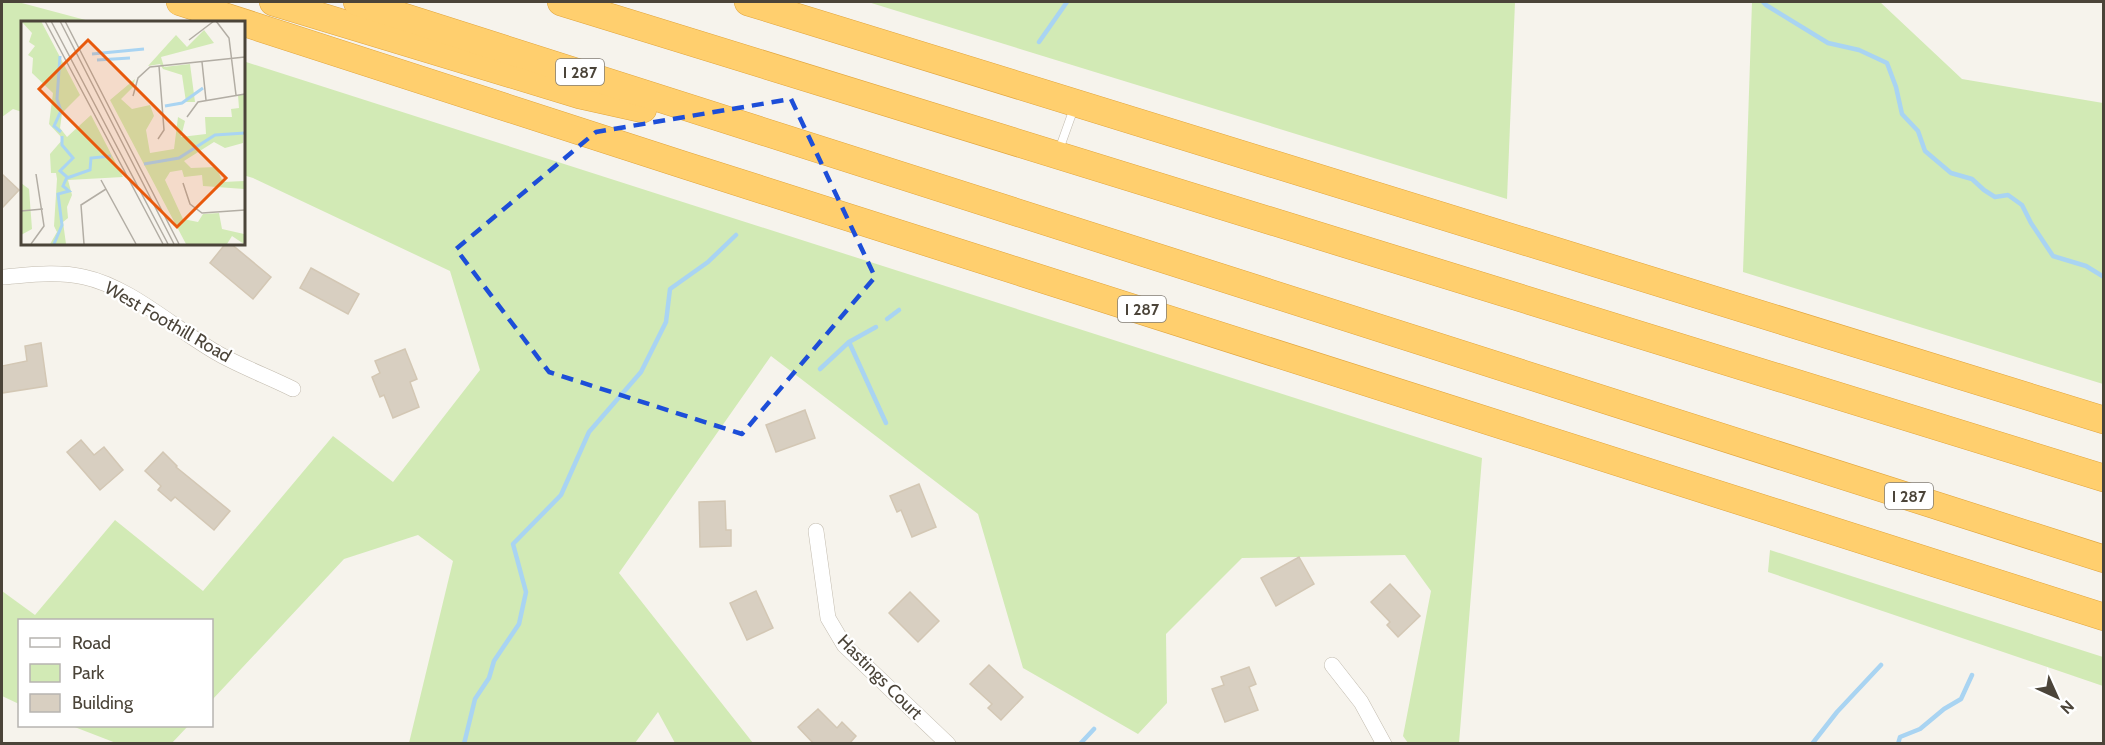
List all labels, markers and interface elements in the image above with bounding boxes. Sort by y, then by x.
inset map [21,21,244,244]
road number: I 287 [556,59,604,85]
street label: West Foothill Road [101,277,235,367]
road number: I 287 [1118,296,1166,322]
road number: I 287 [1885,483,1933,509]
legend [18,619,213,727]
street label: Hastings Court [833,630,927,724]
text: Road [72,632,111,654]
text: Park [72,662,105,684]
north arrow [2027,667,2087,727]
text: Building [72,692,134,714]
text: N [2057,697,2078,718]

